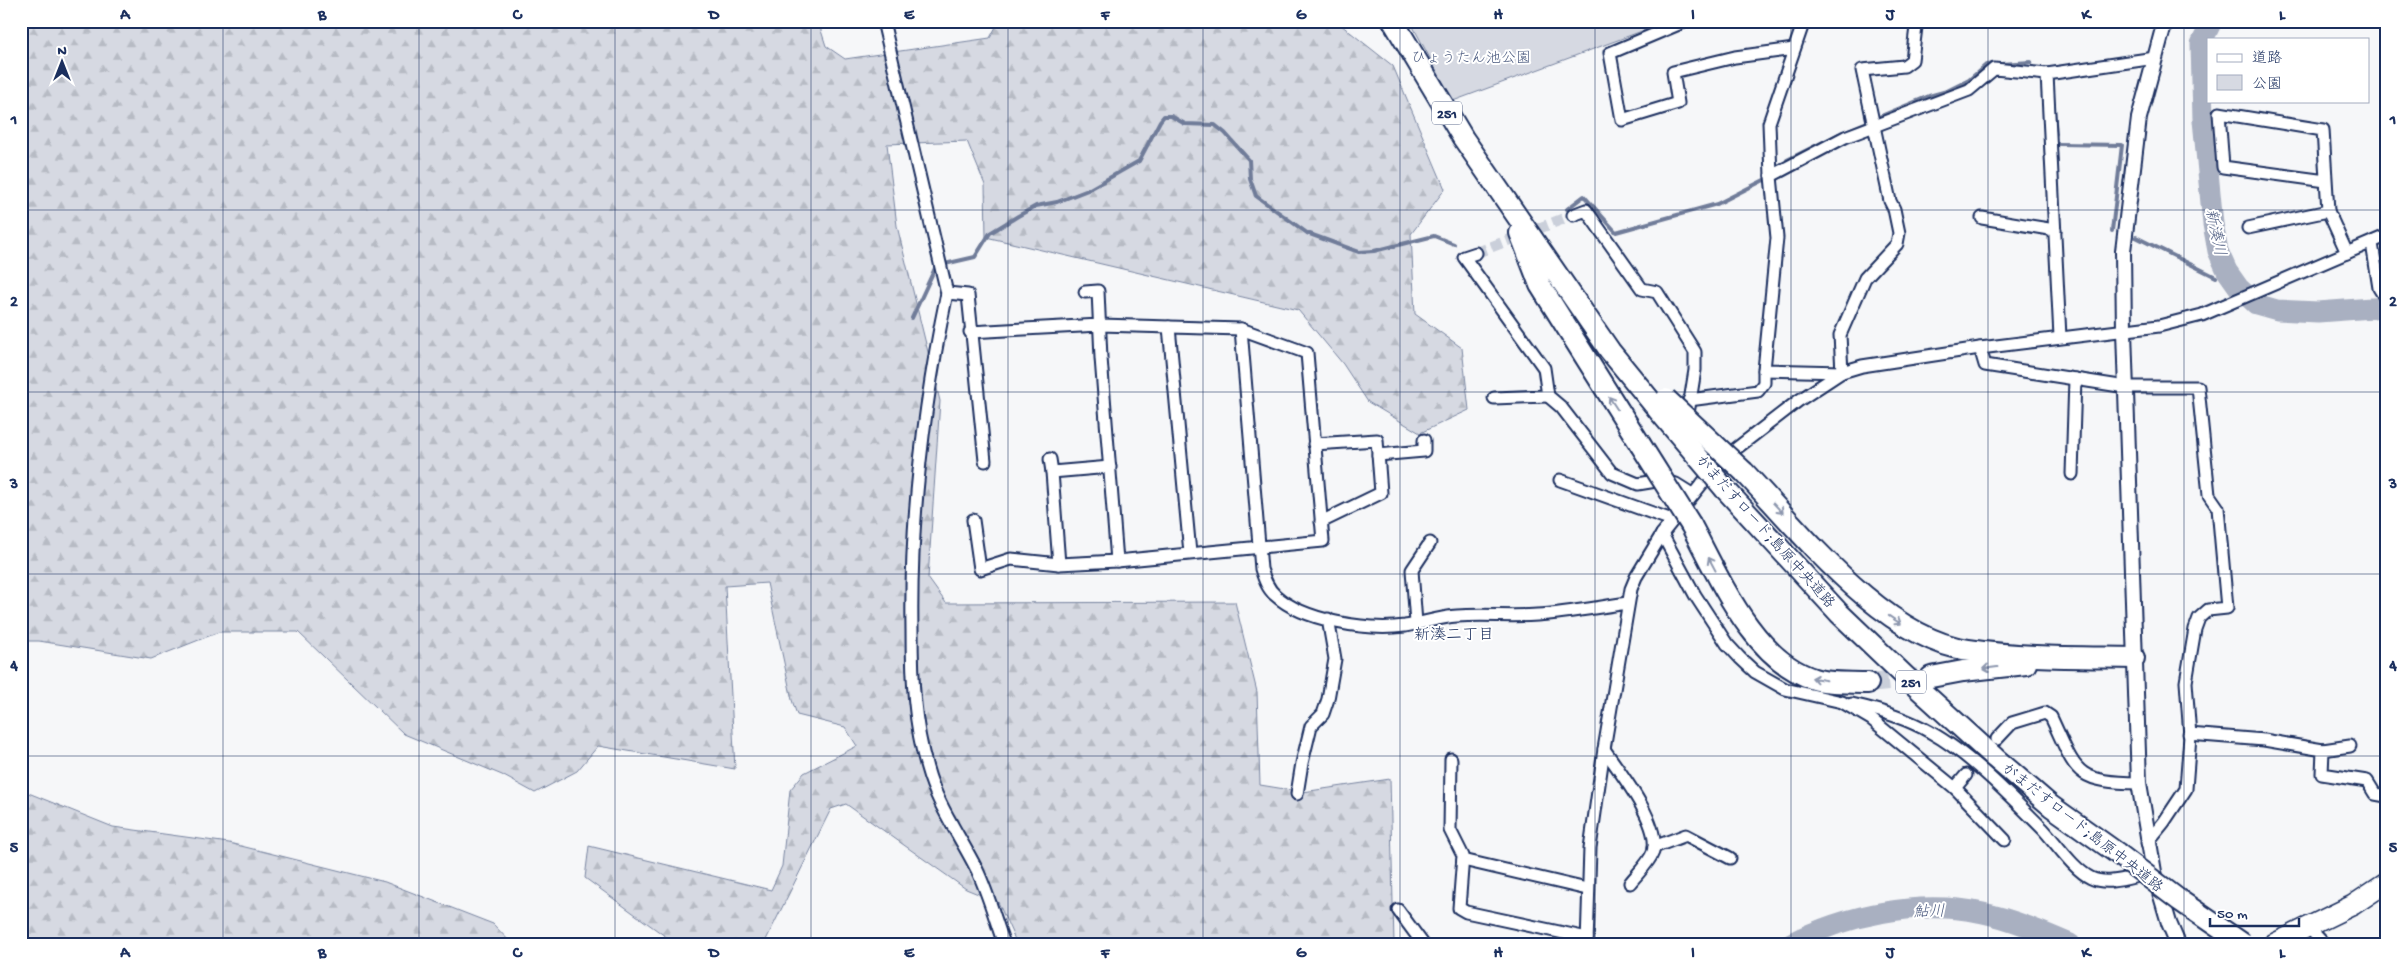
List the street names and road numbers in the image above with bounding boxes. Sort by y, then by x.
road number: 251 [1432,102,1462,125]
street label: がまだすロード;島原中央道路 [1691,451,1839,613]
road number: 251 [1896,670,1926,694]
street label: がまだすロード;島原中央道路 [1998,759,2167,897]

